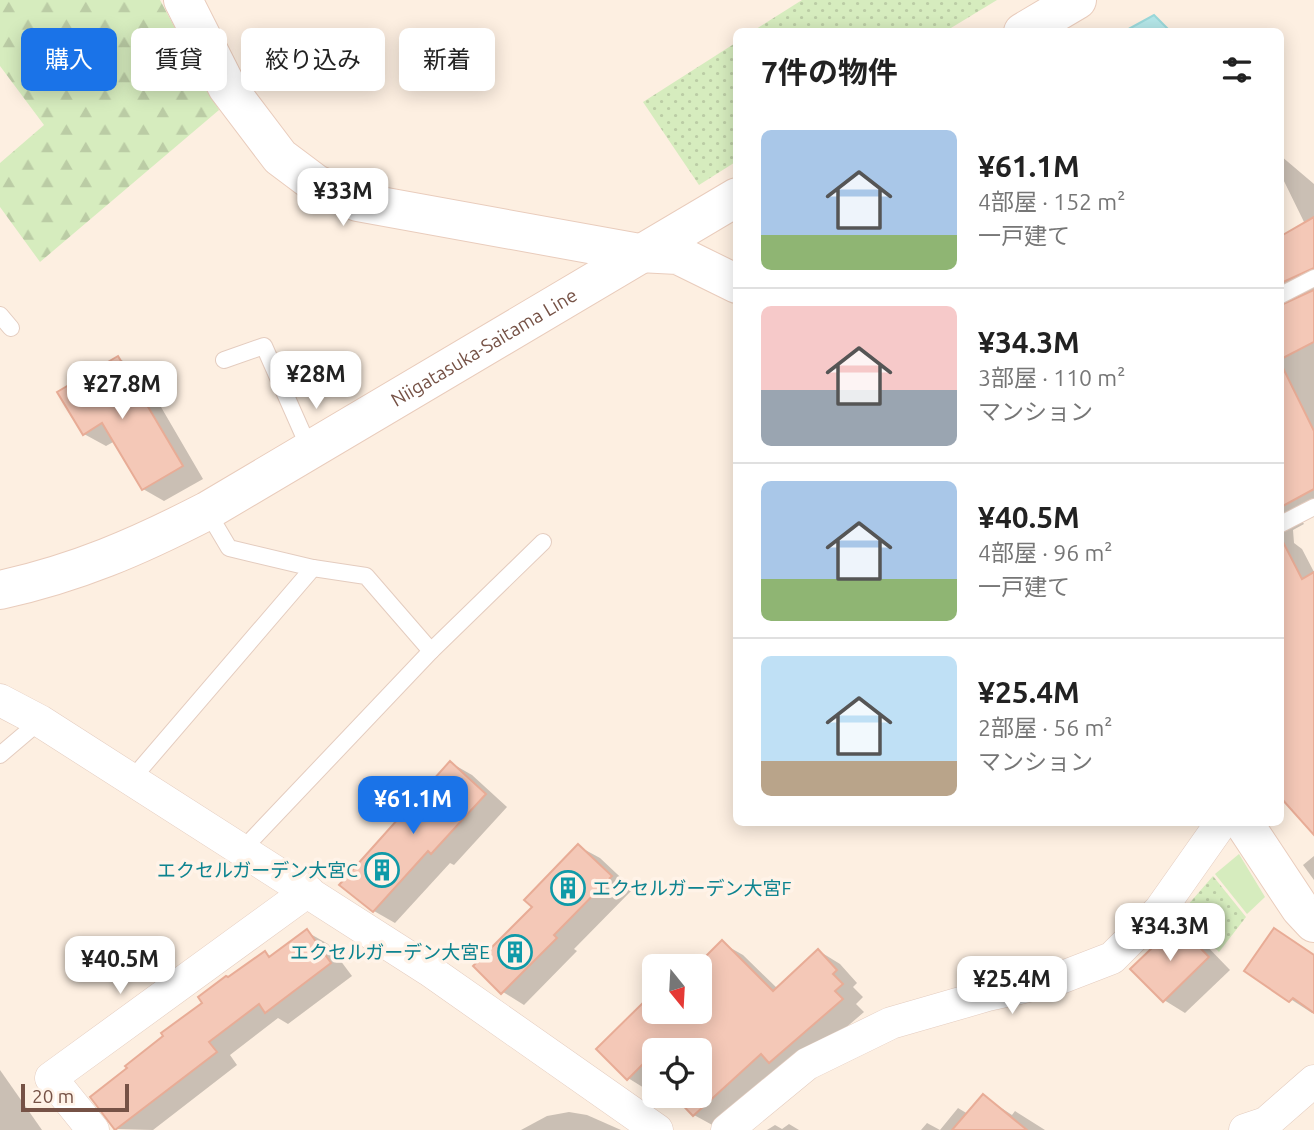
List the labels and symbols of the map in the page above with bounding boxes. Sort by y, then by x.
pin: ¥33M [302,168,384,228]
street label: Niigatasuka-Saitama Line [387,283,581,411]
pin: ¥28M [275,352,357,411]
pin: ¥27.8M [65,362,179,421]
pin: ¥61.1M [356,776,470,836]
building icon: エクセルガーデン大宮C [363,851,401,889]
place label: エクセルガーデン大宮C [157,859,358,881]
building icon: エクセルガーデン大宮F [549,869,587,907]
place label: エクセルガーデン大宮F [592,877,791,899]
pin: ¥34.3M [1113,904,1227,963]
building icon: エクセルガーデン大宮E [496,933,534,971]
pin: ¥40.5M [63,936,177,996]
place label: エクセルガーデン大宮E [290,941,490,963]
north arrow [642,954,712,1024]
pin: ¥25.4M [955,956,1069,1016]
scale bar [21,1081,130,1113]

